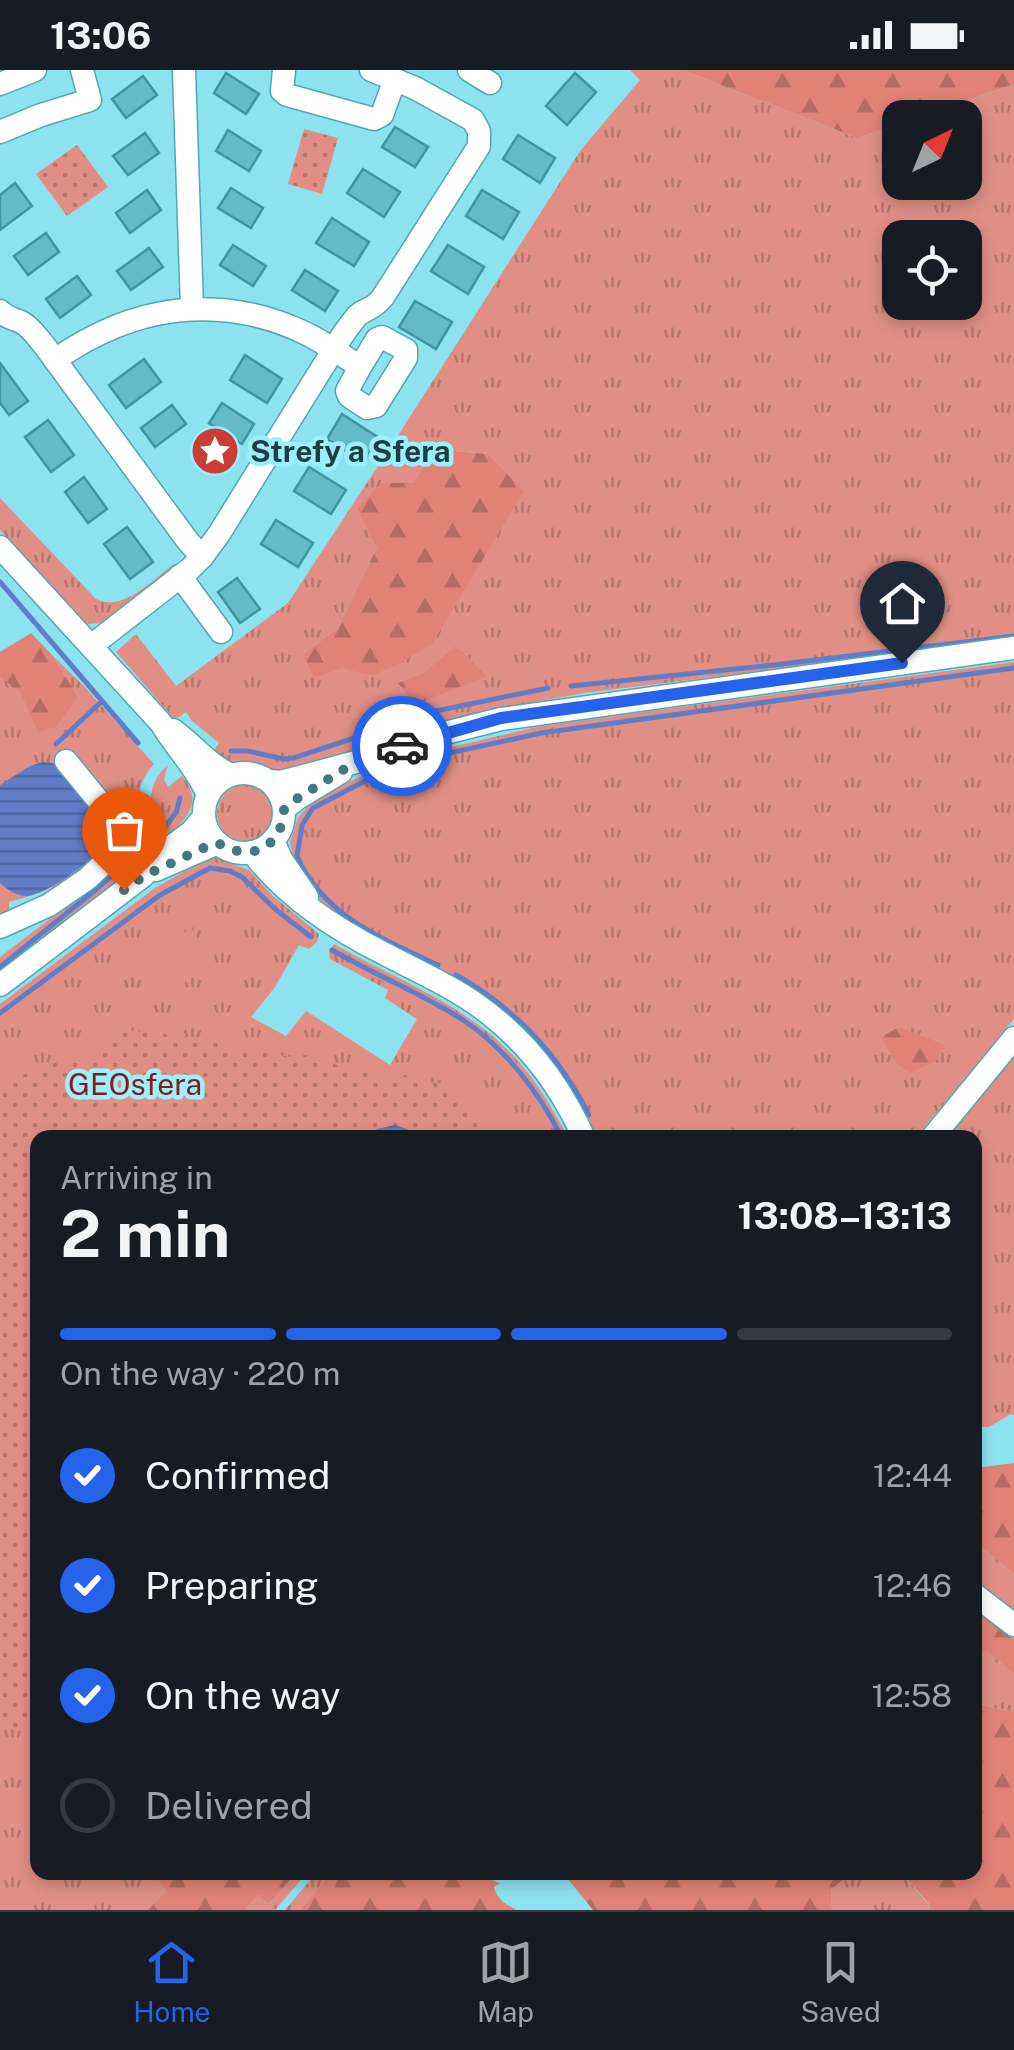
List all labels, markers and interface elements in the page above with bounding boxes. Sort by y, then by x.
text: 13:06 [50,13,151,58]
north arrow [882,100,982,200]
map controls [882,100,982,320]
button: locate [882,220,982,320]
place icon: Strefy a Sfera [189,425,241,477]
place label: Strefy a Sfera [250,433,450,469]
pin [860,561,945,664]
icon: home [875,576,930,631]
courier [352,696,452,796]
icon: car [375,719,430,774]
pin [82,788,167,891]
icon: bag [97,803,152,858]
park label: GEOsfera [68,1066,202,1102]
text: Arriving in [60,1159,213,1196]
text: 13:08–13:13 [737,1193,952,1238]
text: 2 min [60,1195,230,1272]
text: On the way · 220 m [60,1355,341,1392]
icon: check [60,1448,115,1503]
text: Confirmed [145,1453,330,1498]
text: 12:44 [873,1457,952,1494]
icon: check [60,1558,115,1613]
text: Preparing [145,1563,319,1608]
text: 12:46 [873,1567,952,1604]
icon: check [60,1668,115,1723]
text: On the way [145,1673,341,1718]
text: 12:58 [871,1677,952,1714]
text: Delivered [145,1783,313,1828]
tab: Home [133,1935,210,2028]
tab: Map [477,1935,534,2028]
tab: Saved [801,1935,881,2028]

